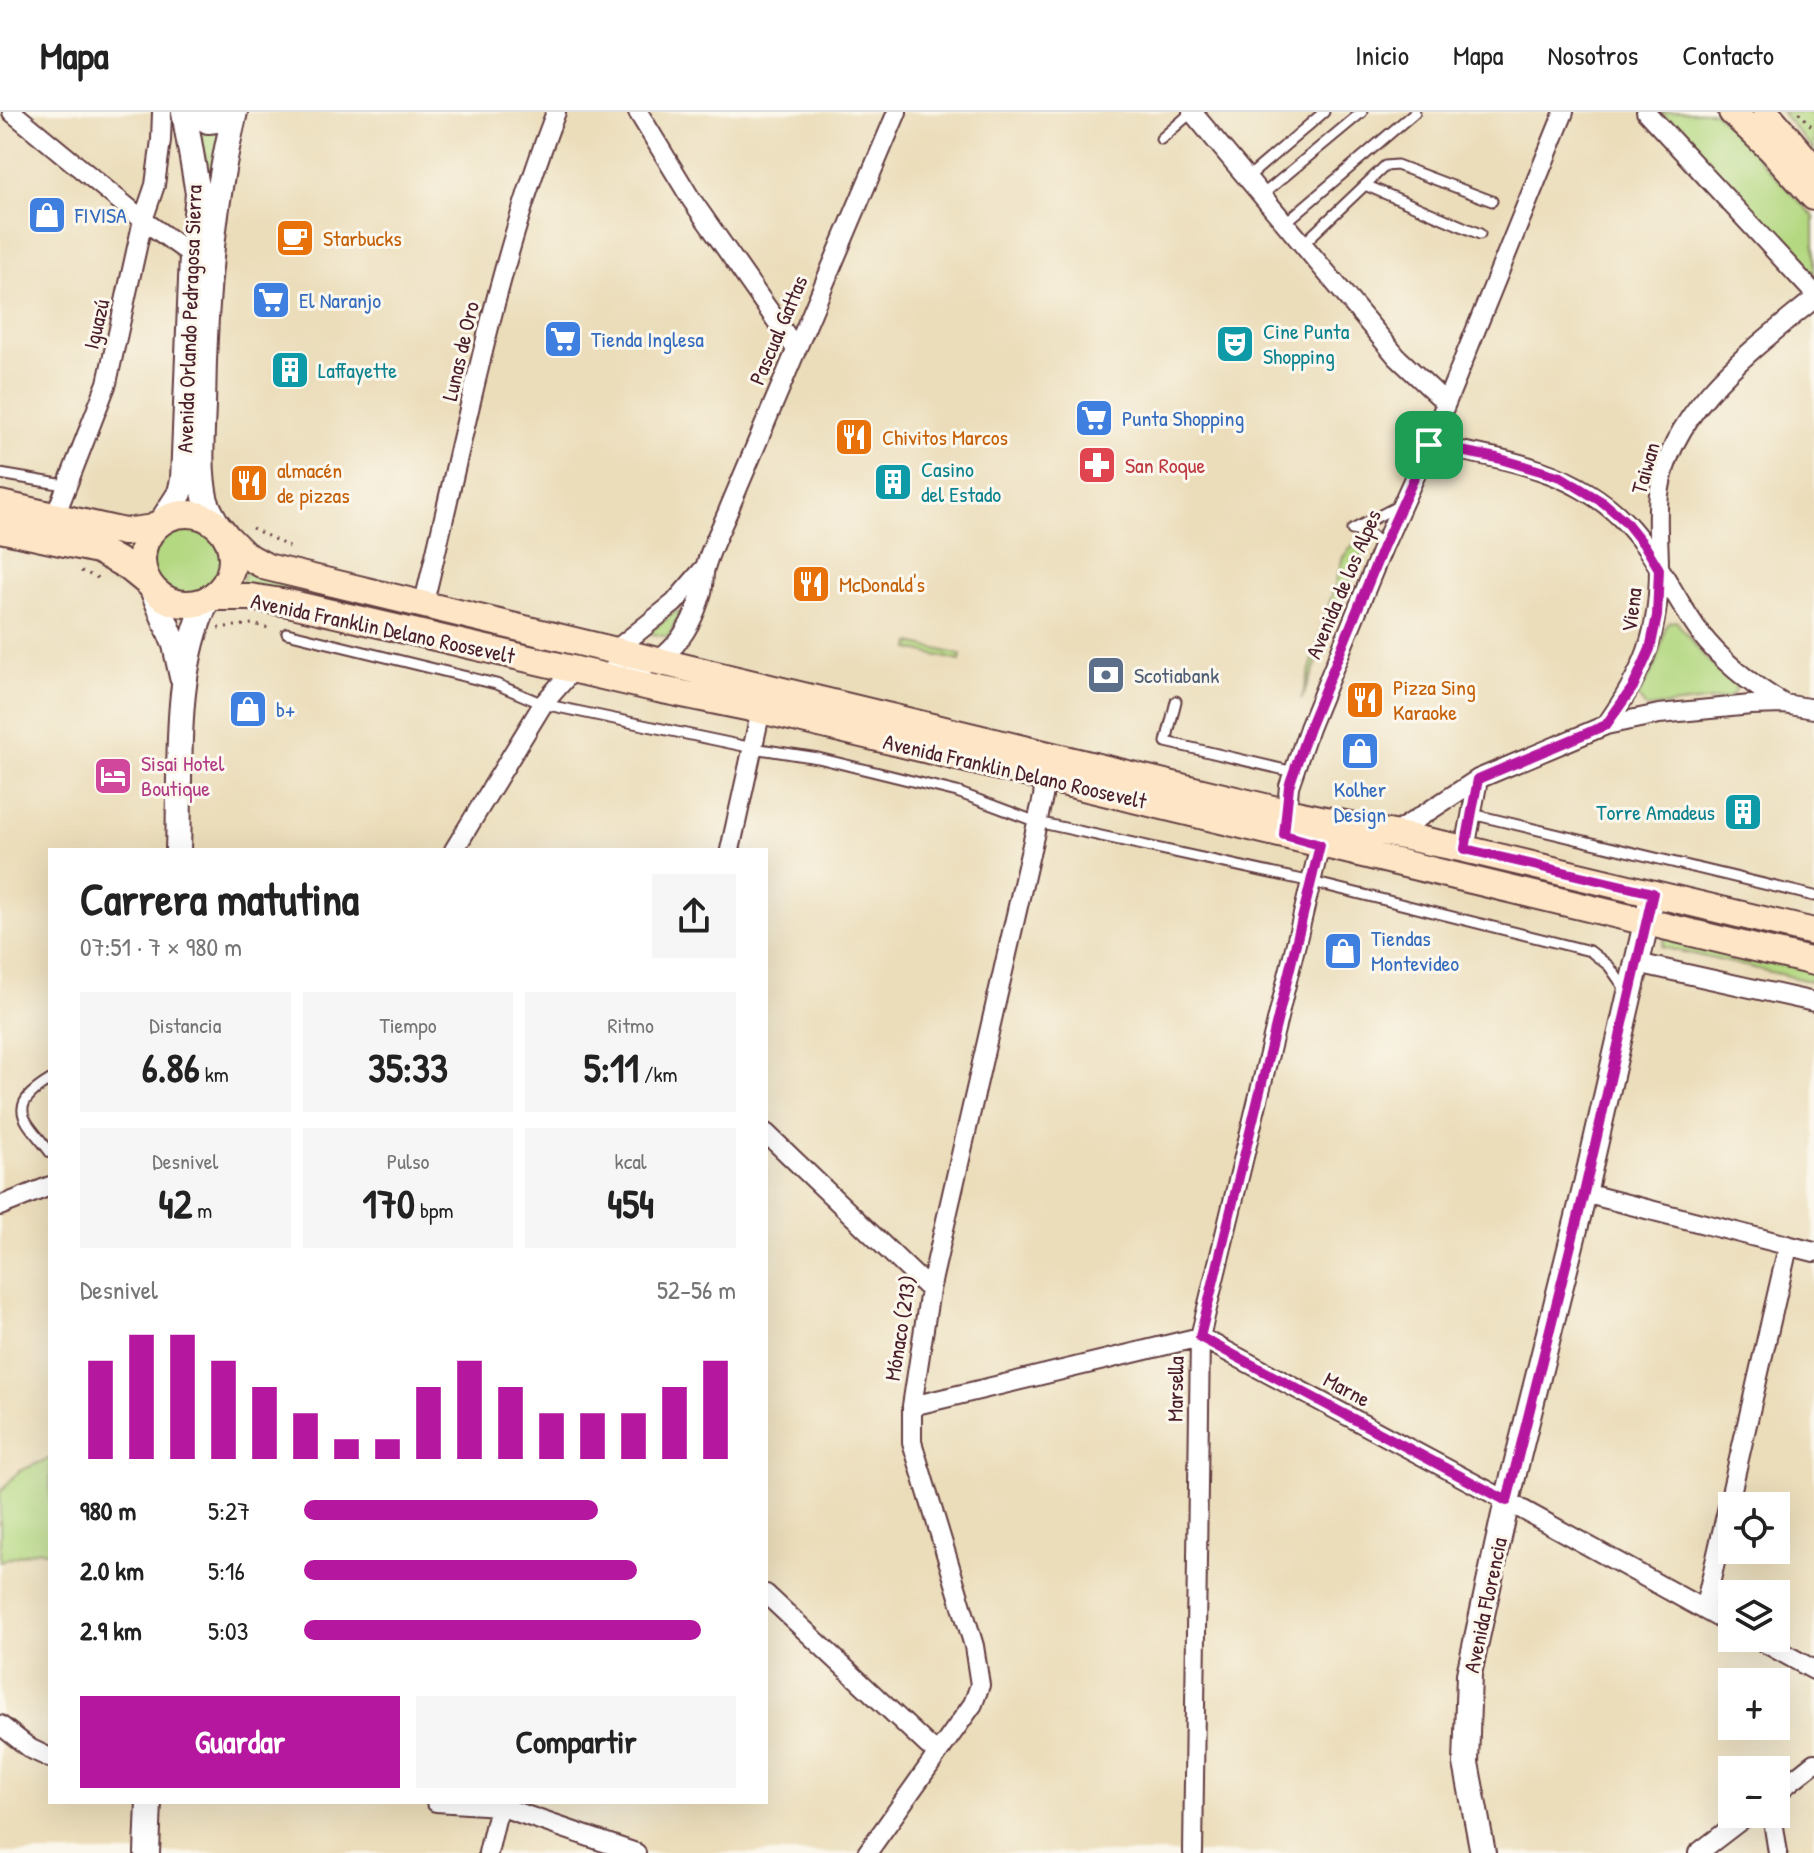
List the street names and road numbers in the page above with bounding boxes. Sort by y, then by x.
street label: Avenida Orlando Pedragosa Sierra [169,184,209,454]
street label: Pascual Gattas [742,271,814,389]
street label: Iguazú [76,296,116,352]
street label: Lunas de Oro [434,298,486,404]
street label: Taiwan [1623,439,1667,497]
street label: Avenida de los Alpes [1298,505,1388,663]
street label: Avenida Franklin Delano Roosevelt [248,585,518,671]
street label: Viena [1613,586,1649,634]
street label: Avenida Franklin Delano Roosevelt [881,726,1150,816]
street label: Mónaco (213) [877,1273,923,1383]
street label: Marsella [1159,1356,1191,1422]
street label: Marne [1318,1364,1376,1414]
street label: Avenida Florencia [1456,1534,1514,1675]

